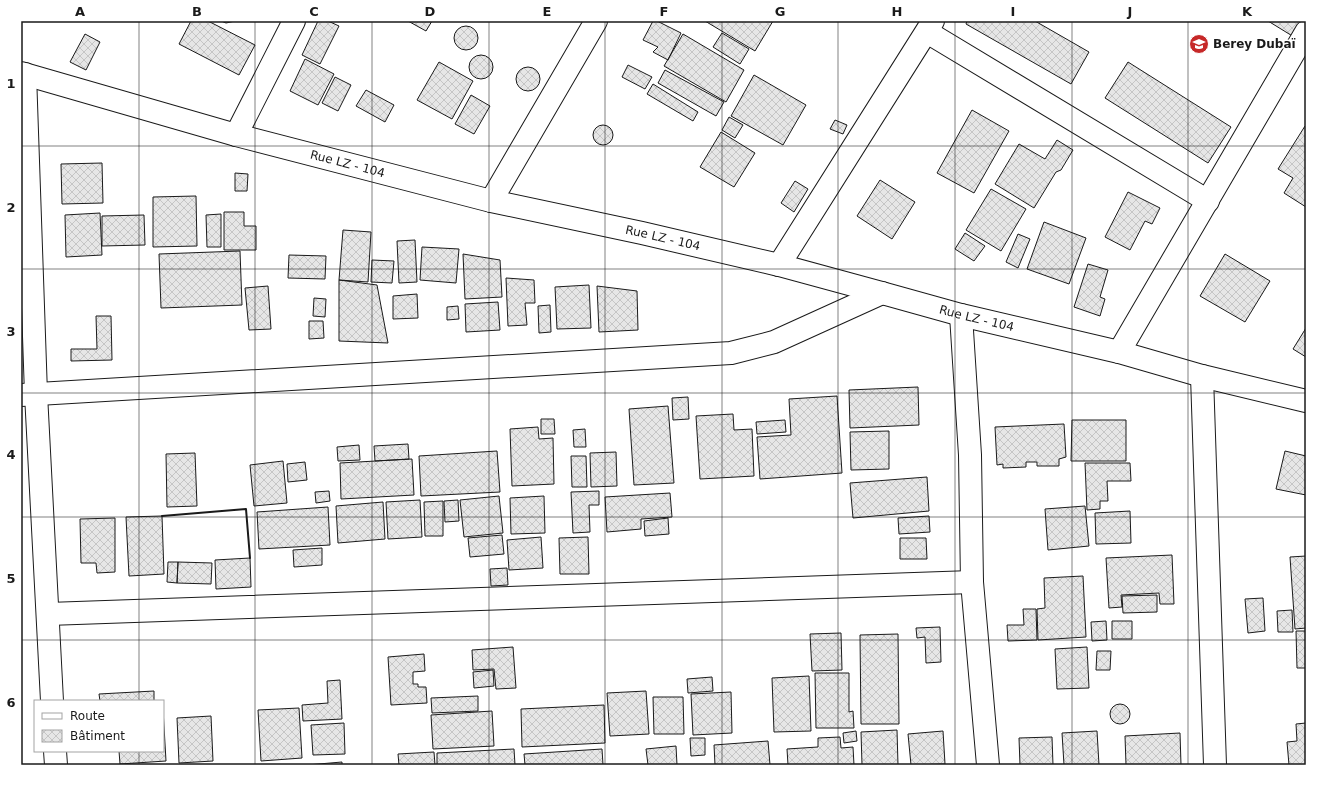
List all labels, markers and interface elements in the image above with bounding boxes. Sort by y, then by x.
text: A [75,4,85,19]
text: B [192,4,202,19]
text: C [309,4,319,19]
text: D [425,4,436,19]
text: E [543,4,551,19]
text: F [660,4,668,19]
text: G [775,4,785,19]
text: H [892,4,902,19]
text: I [1011,4,1015,19]
text: J [1127,4,1132,19]
text: K [1242,4,1253,19]
school or university icon: Berey Dubaï [1188,33,1210,55]
place label: Berey Dubaï [1213,37,1296,51]
text: 1 [6,76,16,91]
street label: Rue LZ - 104 [309,148,386,180]
text: 2 [6,200,16,215]
street label: Rue LZ - 104 [624,223,702,253]
street label: Rue LZ - 104 [938,302,1015,334]
text: 3 [6,324,16,339]
text: 4 [6,447,16,462]
text: 5 [6,571,16,586]
text: 6 [6,695,16,710]
legend [34,700,164,752]
text: Route [70,709,105,723]
text: Bâtiment [70,729,125,743]

